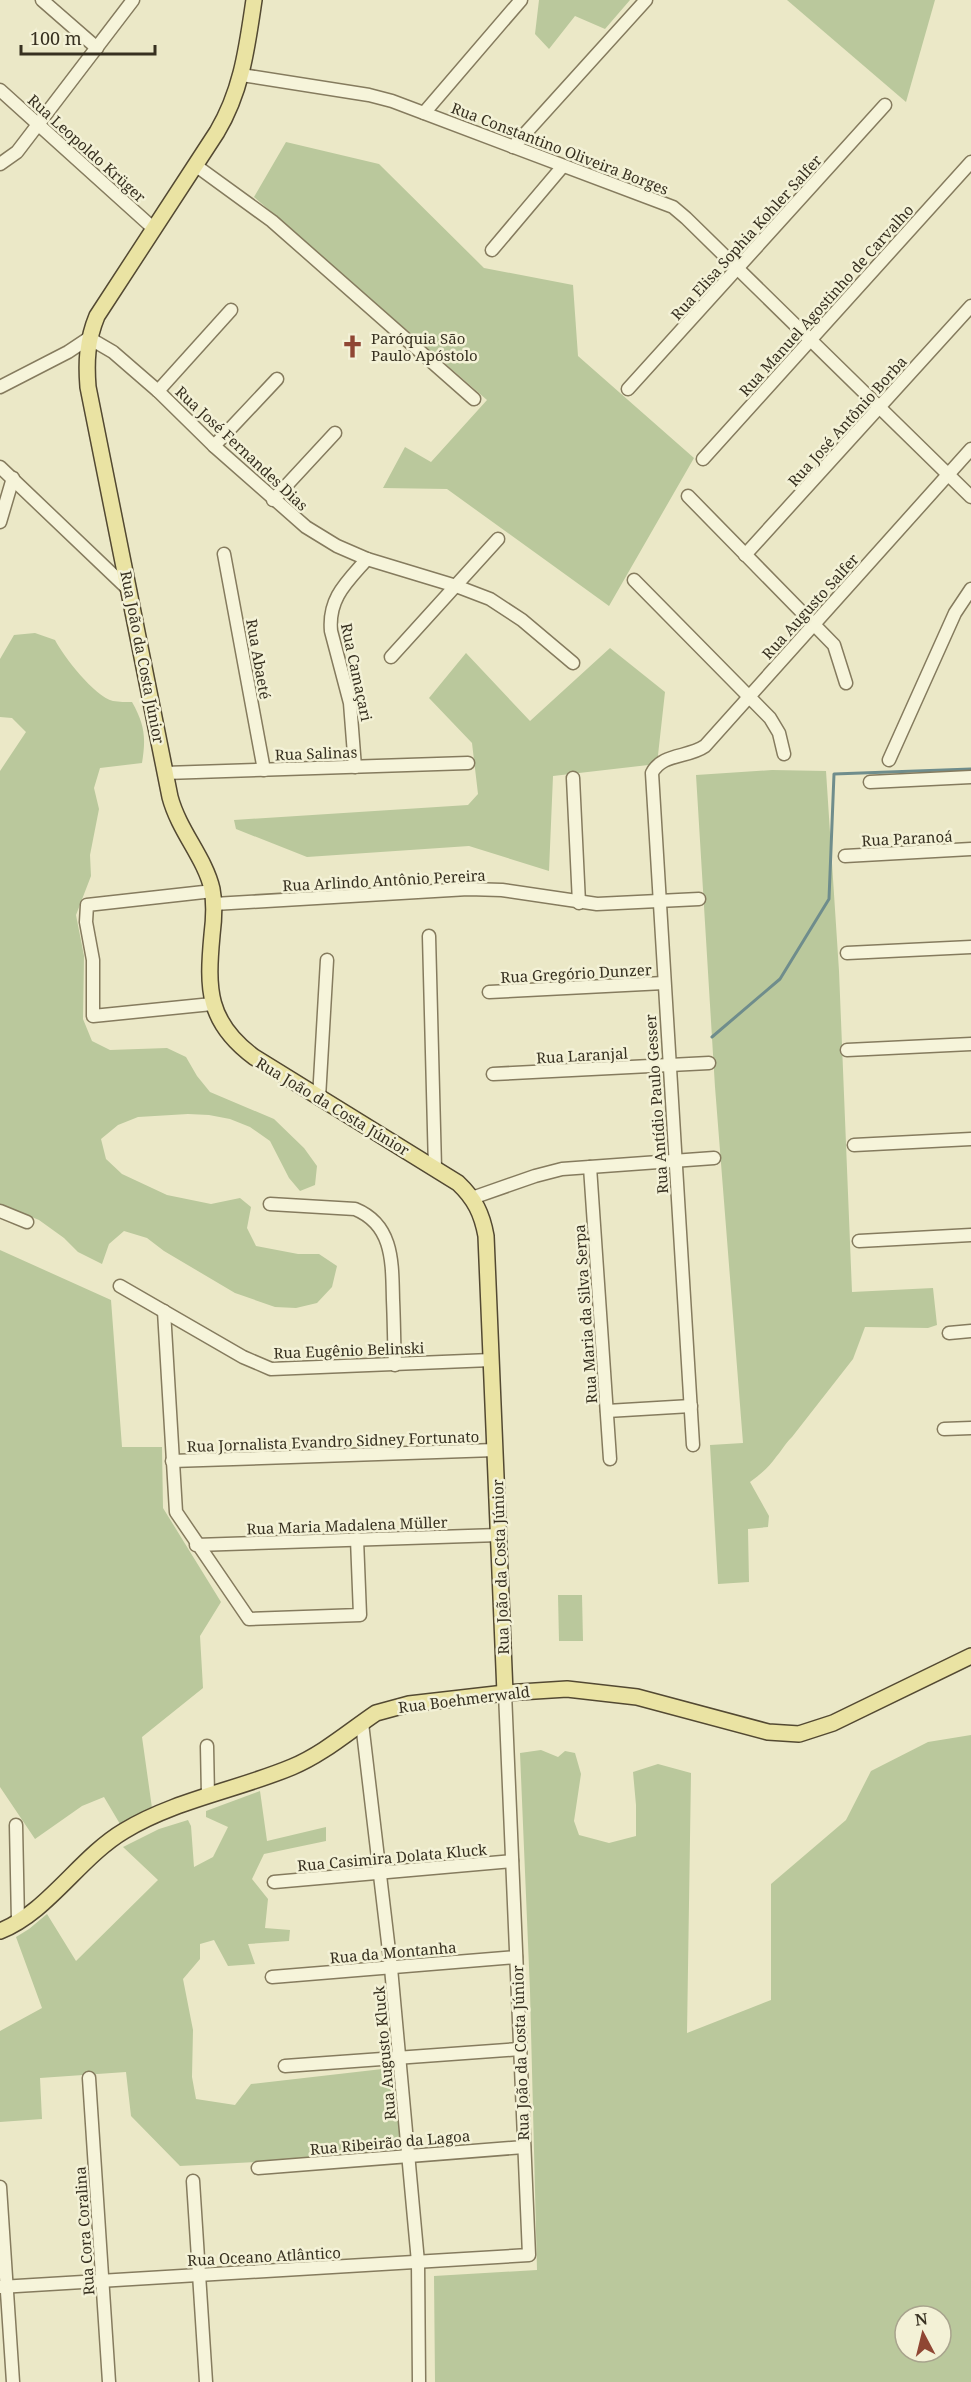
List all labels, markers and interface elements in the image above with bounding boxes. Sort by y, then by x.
scale bar [21,18,154,56]
text: 100 m [30,26,82,50]
street label: Rua Leopoldo Krüger [24,90,150,206]
street label: Rua Constantino Oliveira Borges [448,97,672,199]
street label: Rua Elisa Sophia Kohler Salfer [666,150,826,324]
street label: Rua Manuel Agostinho de Carvalho [734,200,918,400]
place label: Paróquia São Paulo Apóstolo [371,328,478,365]
church icon: Paróquia São Paulo Apóstolo [340,334,366,360]
street label: Rua José Antônio Borba [783,352,911,490]
street label: Rua José Fernandes Dias [171,381,313,515]
street label: Rua Augusto Salfer [757,549,863,663]
street label: Rua João da Costa Júnior [116,569,170,745]
street label: Rua Abaeté [242,617,276,701]
street label: Rua Camaçari [337,621,377,723]
street label: Rua Salinas [274,742,358,764]
street label: Rua Paranoá [861,826,953,850]
street label: Rua Arlindo Antônio Pereira [282,865,486,895]
street label: Rua Gregório Dunzer [500,959,652,987]
street label: Rua Antídio Paulo Gesser [640,1013,672,1195]
street label: Rua Laranjal [536,1043,629,1067]
street label: Rua João da Costa Júnior [253,1052,413,1160]
street label: Rua Maria da Silva Serpa [569,1224,601,1404]
street label: Rua Eugênio Belinski [273,1337,425,1363]
street label: Rua Jornalista Evandro Sidney Fortunato [186,1426,480,1456]
street label: Rua João da Costa Júnior [487,1479,513,1655]
street label: Rua Maria Madalena Müller [246,1511,448,1539]
street label: Rua Boehmerwald [397,1681,531,1717]
street label: Rua Casimira Dolata Kluck [296,1839,488,1875]
street label: Rua da Montanha [329,1937,457,1967]
street label: Rua João da Costa Júnior [507,1965,533,2141]
street label: Rua Augusto Kluck [368,1985,400,2121]
street label: Rua Ribeirão da Lagoa [309,2125,471,2159]
street label: Rua Cora Coralina [70,2166,98,2296]
street label: Rua Oceano Atlântico [187,2242,341,2270]
north arrow [893,2304,953,2364]
text: N [914,2307,929,2331]

